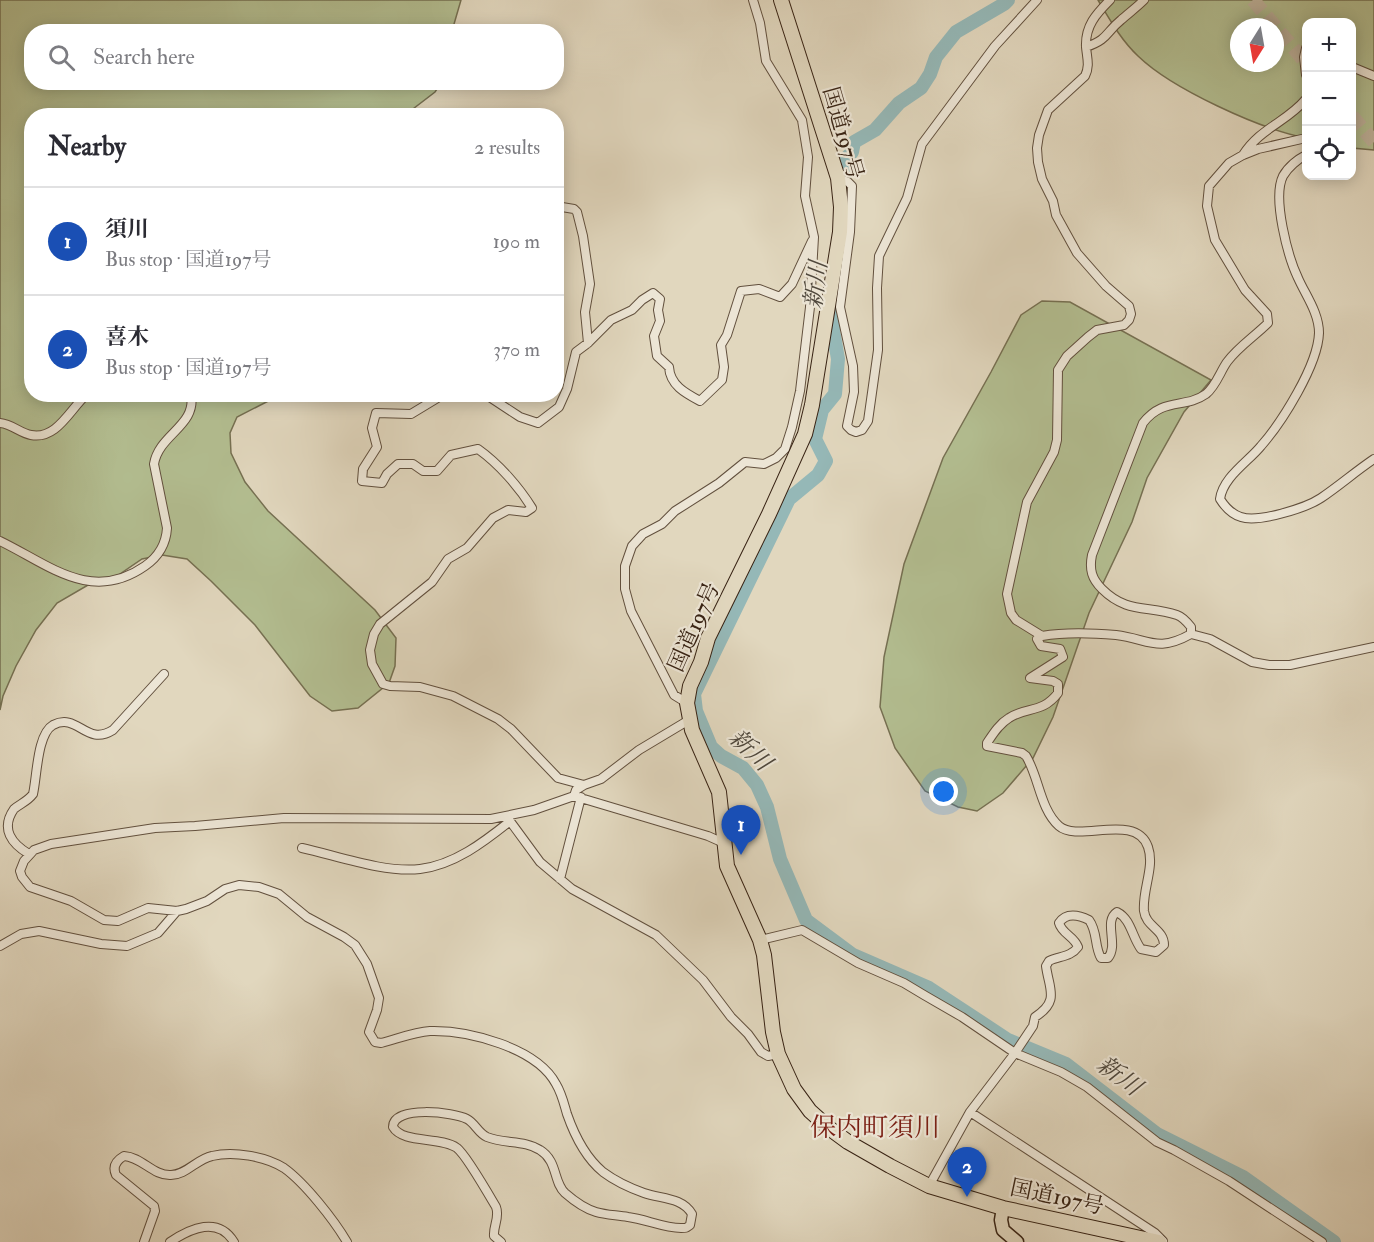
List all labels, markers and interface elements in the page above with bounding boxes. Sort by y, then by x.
north arrow [1230,18,1284,72]
map controls [1302,18,1356,180]
button: + [1302,18,1356,72]
search box [24,24,564,90]
icon: search [45,41,78,74]
text: Search here [93,43,195,71]
button: − [1302,72,1356,126]
street label: 国道197号 [816,83,870,183]
button: locate [1302,126,1356,180]
text: Nearby [48,131,126,163]
text: 2 results [474,135,540,160]
text: 須川 [105,215,149,243]
text: 1 [64,229,71,254]
text: 190 m [493,229,540,254]
text: Bus stop · 国道197号 [105,247,271,272]
water label: 新川 [798,256,835,311]
text: 喜木 [105,323,149,351]
text: 2 [62,337,73,362]
text: 370 m [493,337,540,362]
text: Bus stop · 国道197号 [105,355,271,380]
street label: 国道197号 [662,578,726,676]
water label: 新川 [722,722,780,780]
your location [929,777,958,806]
pin: 1 [722,806,760,855]
water label: 新川 [1091,1049,1150,1105]
district label: 保内町須川 [810,1112,940,1144]
pin: 2 [948,1148,986,1197]
street label: 国道197号 [1008,1173,1106,1221]

